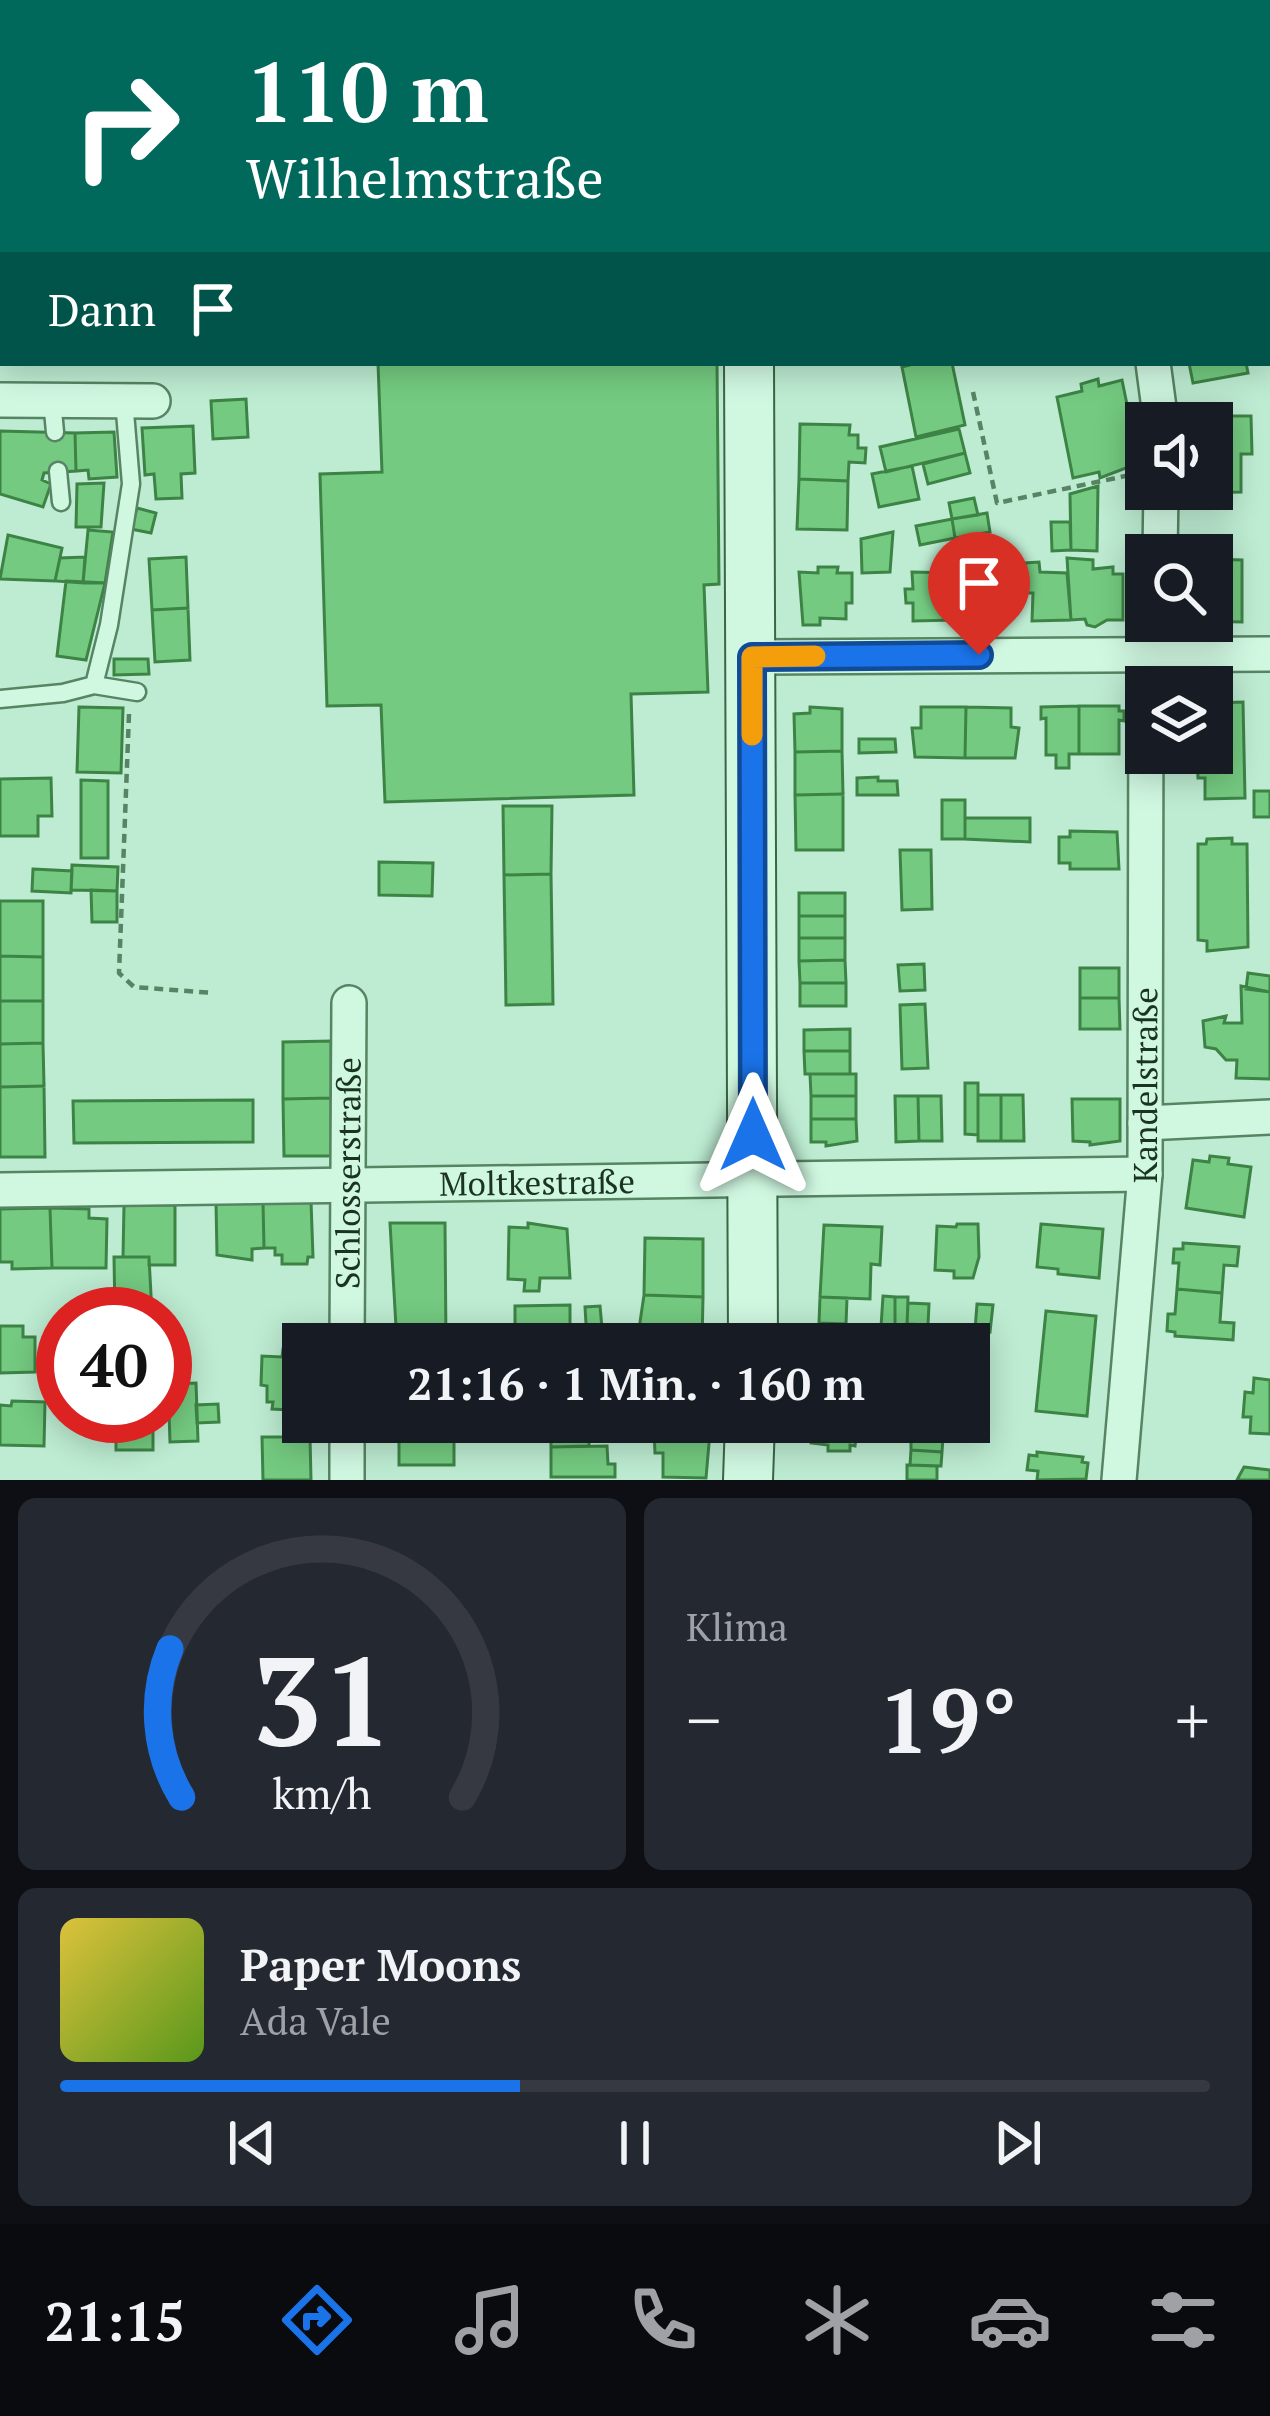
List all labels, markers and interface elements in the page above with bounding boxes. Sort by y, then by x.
text: 110 m [246,35,489,146]
icon: right [48,48,204,204]
text: Wilhelmstraße [246,142,604,213]
icon: arrive [180,276,246,342]
text: Dann [48,279,156,339]
map controls [1125,402,1233,774]
button: sound [1125,402,1233,510]
pin [928,532,1030,655]
button: search [1125,534,1233,642]
icon: arrive [946,550,1012,616]
button: layers [1125,666,1233,774]
street label: Kandelstraße [1123,987,1166,1183]
street label: Schlosserstraße [325,1057,370,1289]
position arrow [690,1072,816,1198]
street label: Moltkestraße [439,1159,635,1205]
speed limit sign: 40 [36,1287,192,1443]
text: 21:16 · 1 Min. · 160 m [407,1353,865,1413]
text: Klima [686,1600,788,1652]
text: 31 [251,1616,393,1782]
text: 19° [879,1659,1017,1779]
text: − [686,1675,721,1763]
text: + [1175,1675,1210,1763]
text: km/h [272,1764,372,1821]
text: Paper Moons [240,1934,521,1994]
text: Ada Vale [240,1994,391,2046]
icon: previous [219,2110,285,2176]
icon: pause [602,2110,668,2176]
icon: next [985,2110,1051,2176]
icon: directions [275,2278,359,2362]
icon: music [448,2278,532,2362]
icon: phone [621,2278,705,2362]
icon: climate [795,2278,879,2362]
icon: car [968,2278,1052,2362]
icon: filters [1141,2278,1225,2362]
text: 21:15 [45,2285,185,2356]

